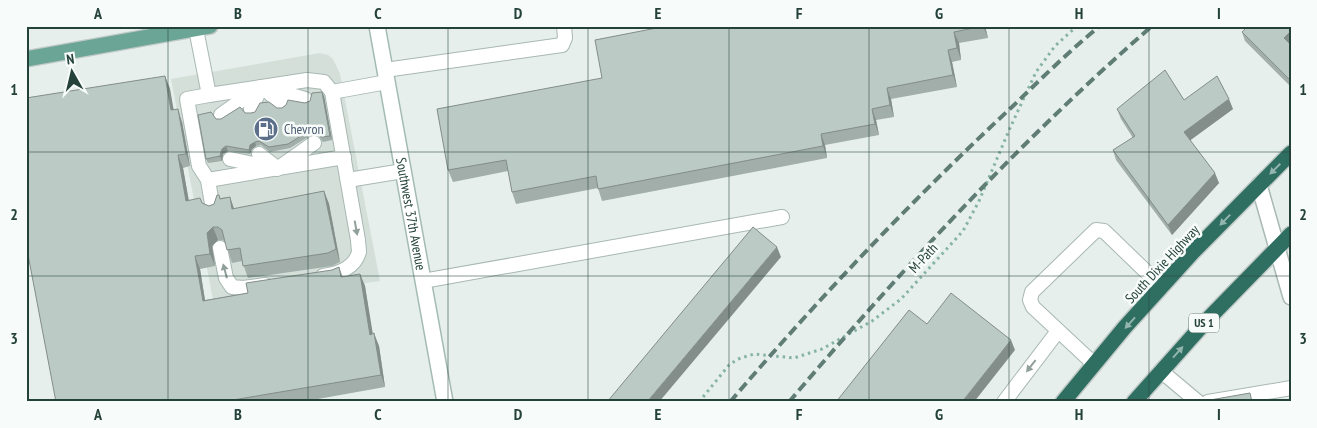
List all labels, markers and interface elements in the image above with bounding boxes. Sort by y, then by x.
text: A [93,3,103,23]
text: B [234,3,242,23]
text: C [374,3,382,23]
text: D [514,3,523,23]
text: E [655,3,662,23]
text: F [796,3,803,23]
text: G [935,3,943,23]
text: H [1075,3,1083,23]
text: I [1217,3,1221,23]
north arrow [48,48,98,98]
text: N [65,50,75,69]
text: 1 [10,79,18,99]
text: 1 [1299,79,1307,99]
fuel station icon: Chevron [253,116,279,142]
place label: Chevron [284,120,324,138]
street label: Southwest 37th Avenue [392,156,430,272]
one-way arrow [1269,163,1281,175]
text: 2 [10,204,18,224]
text: 2 [1299,204,1307,224]
one-way arrow [1219,214,1231,226]
one-way arrow [353,220,361,236]
street label: South Dixie Highway [1121,220,1203,307]
street label: M-Path [905,239,941,277]
one-way arrow [220,263,228,278]
road number: US 1 [1189,314,1219,332]
one-way arrow [1124,316,1135,329]
text: 3 [10,328,18,348]
text: 3 [1299,328,1307,348]
one-way arrow [1172,347,1184,359]
one-way arrow [1026,359,1037,372]
text: A [93,404,103,424]
text: B [234,404,242,424]
text: C [374,404,382,424]
text: D [514,404,523,424]
text: E [655,404,662,424]
text: F [796,404,803,424]
text: G [935,404,943,424]
text: H [1075,404,1083,424]
text: I [1217,404,1221,424]

